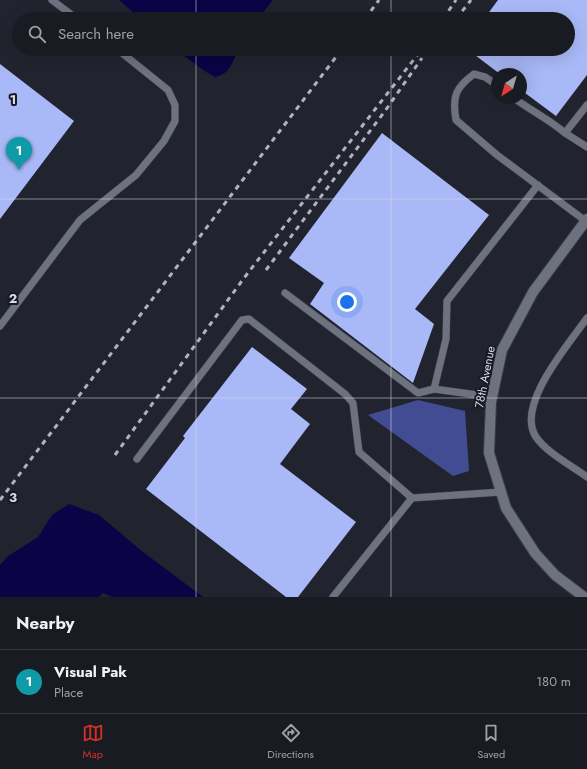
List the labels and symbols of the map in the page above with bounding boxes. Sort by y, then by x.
north arrow [491,68,527,104]
text: 1 [10,90,16,109]
pin: 1 [6,137,32,170]
text: 2 [9,289,17,308]
your location [337,292,357,312]
street label: 78th Avenue [470,344,500,410]
text: 3 [9,488,17,507]

